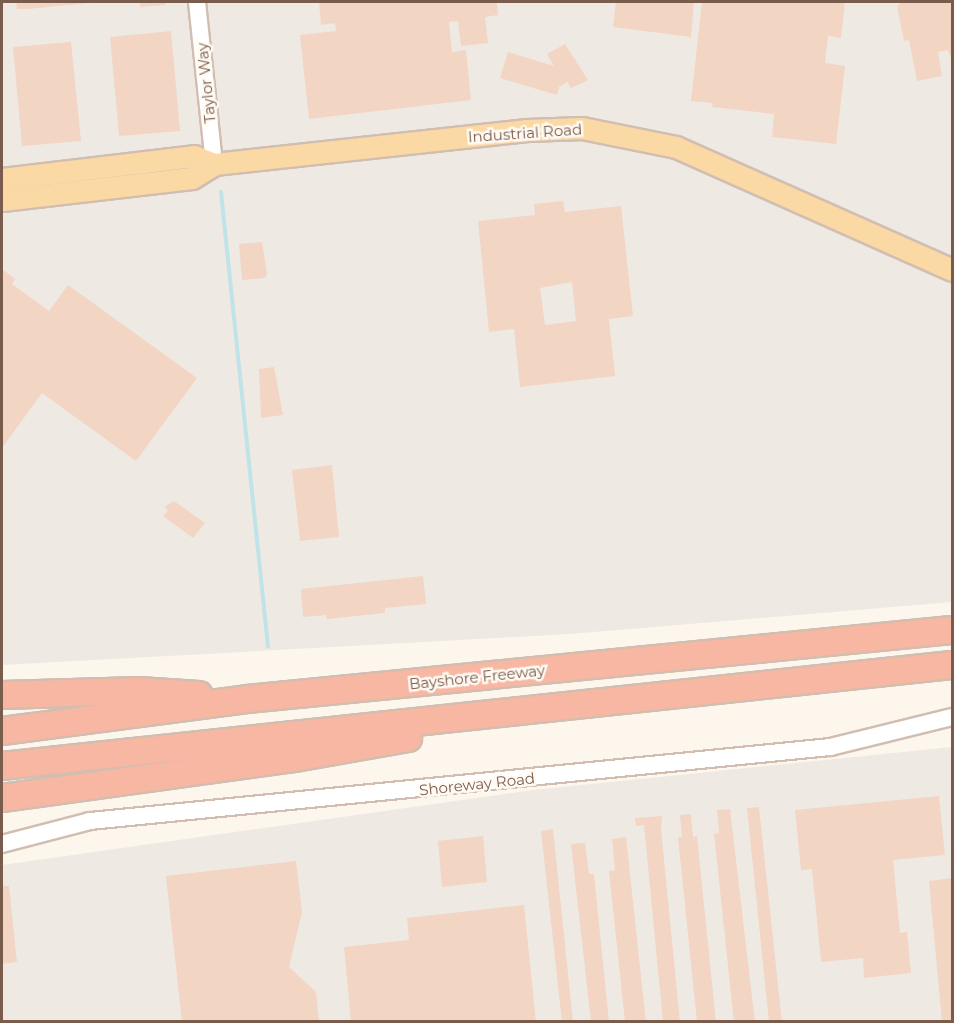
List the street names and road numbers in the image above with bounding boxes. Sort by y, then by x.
street label: Taylor Way [193,42,219,124]
street label: Industrial Road [467,120,583,146]
street label: Bayshore Freeway [408,661,546,693]
street label: Shoreway Road [418,769,536,799]

